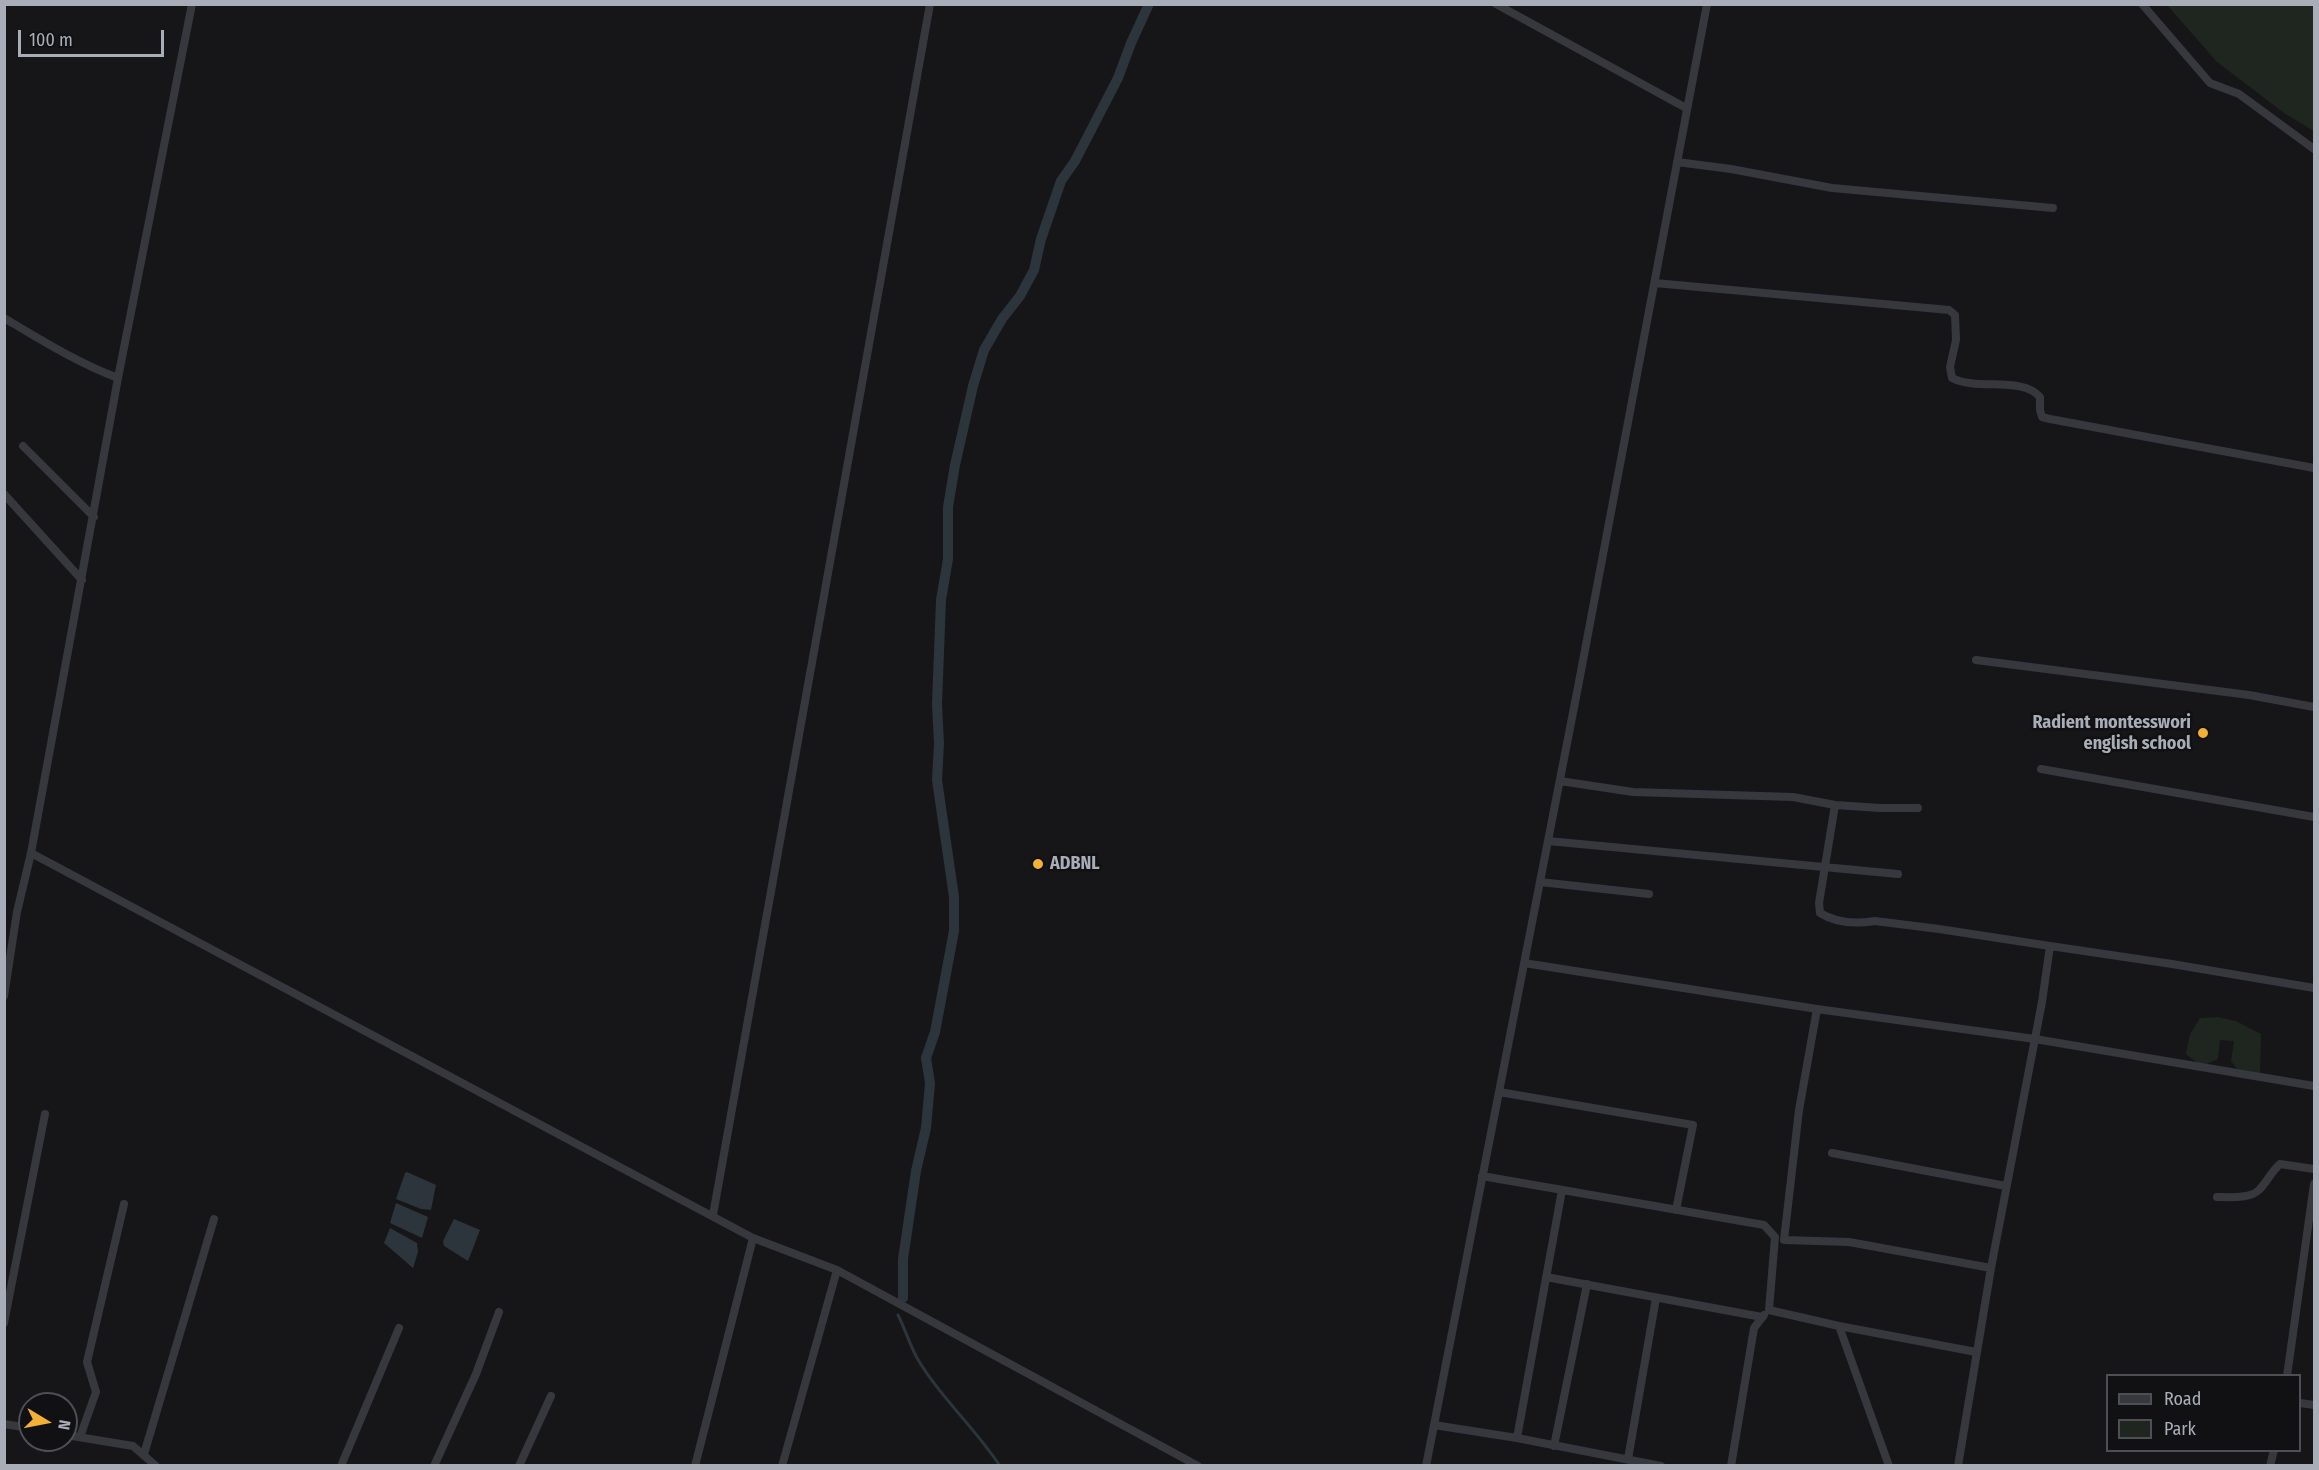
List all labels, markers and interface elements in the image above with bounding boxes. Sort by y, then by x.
scale bar [21,18,166,56]
text: 100 m [29,29,73,51]
place label: Radient montesswori english school [2032,712,2191,754]
marker: Radient montesswori english school [2196,726,2210,740]
place label: ADBNL [1050,853,1100,875]
marker: ADBNL [1031,857,1045,871]
legend [2106,1374,2301,1452]
text: Road [2164,1388,2201,1410]
north arrow [18,1392,78,1452]
text: N [54,1418,74,1431]
text: Park [2164,1418,2196,1440]

